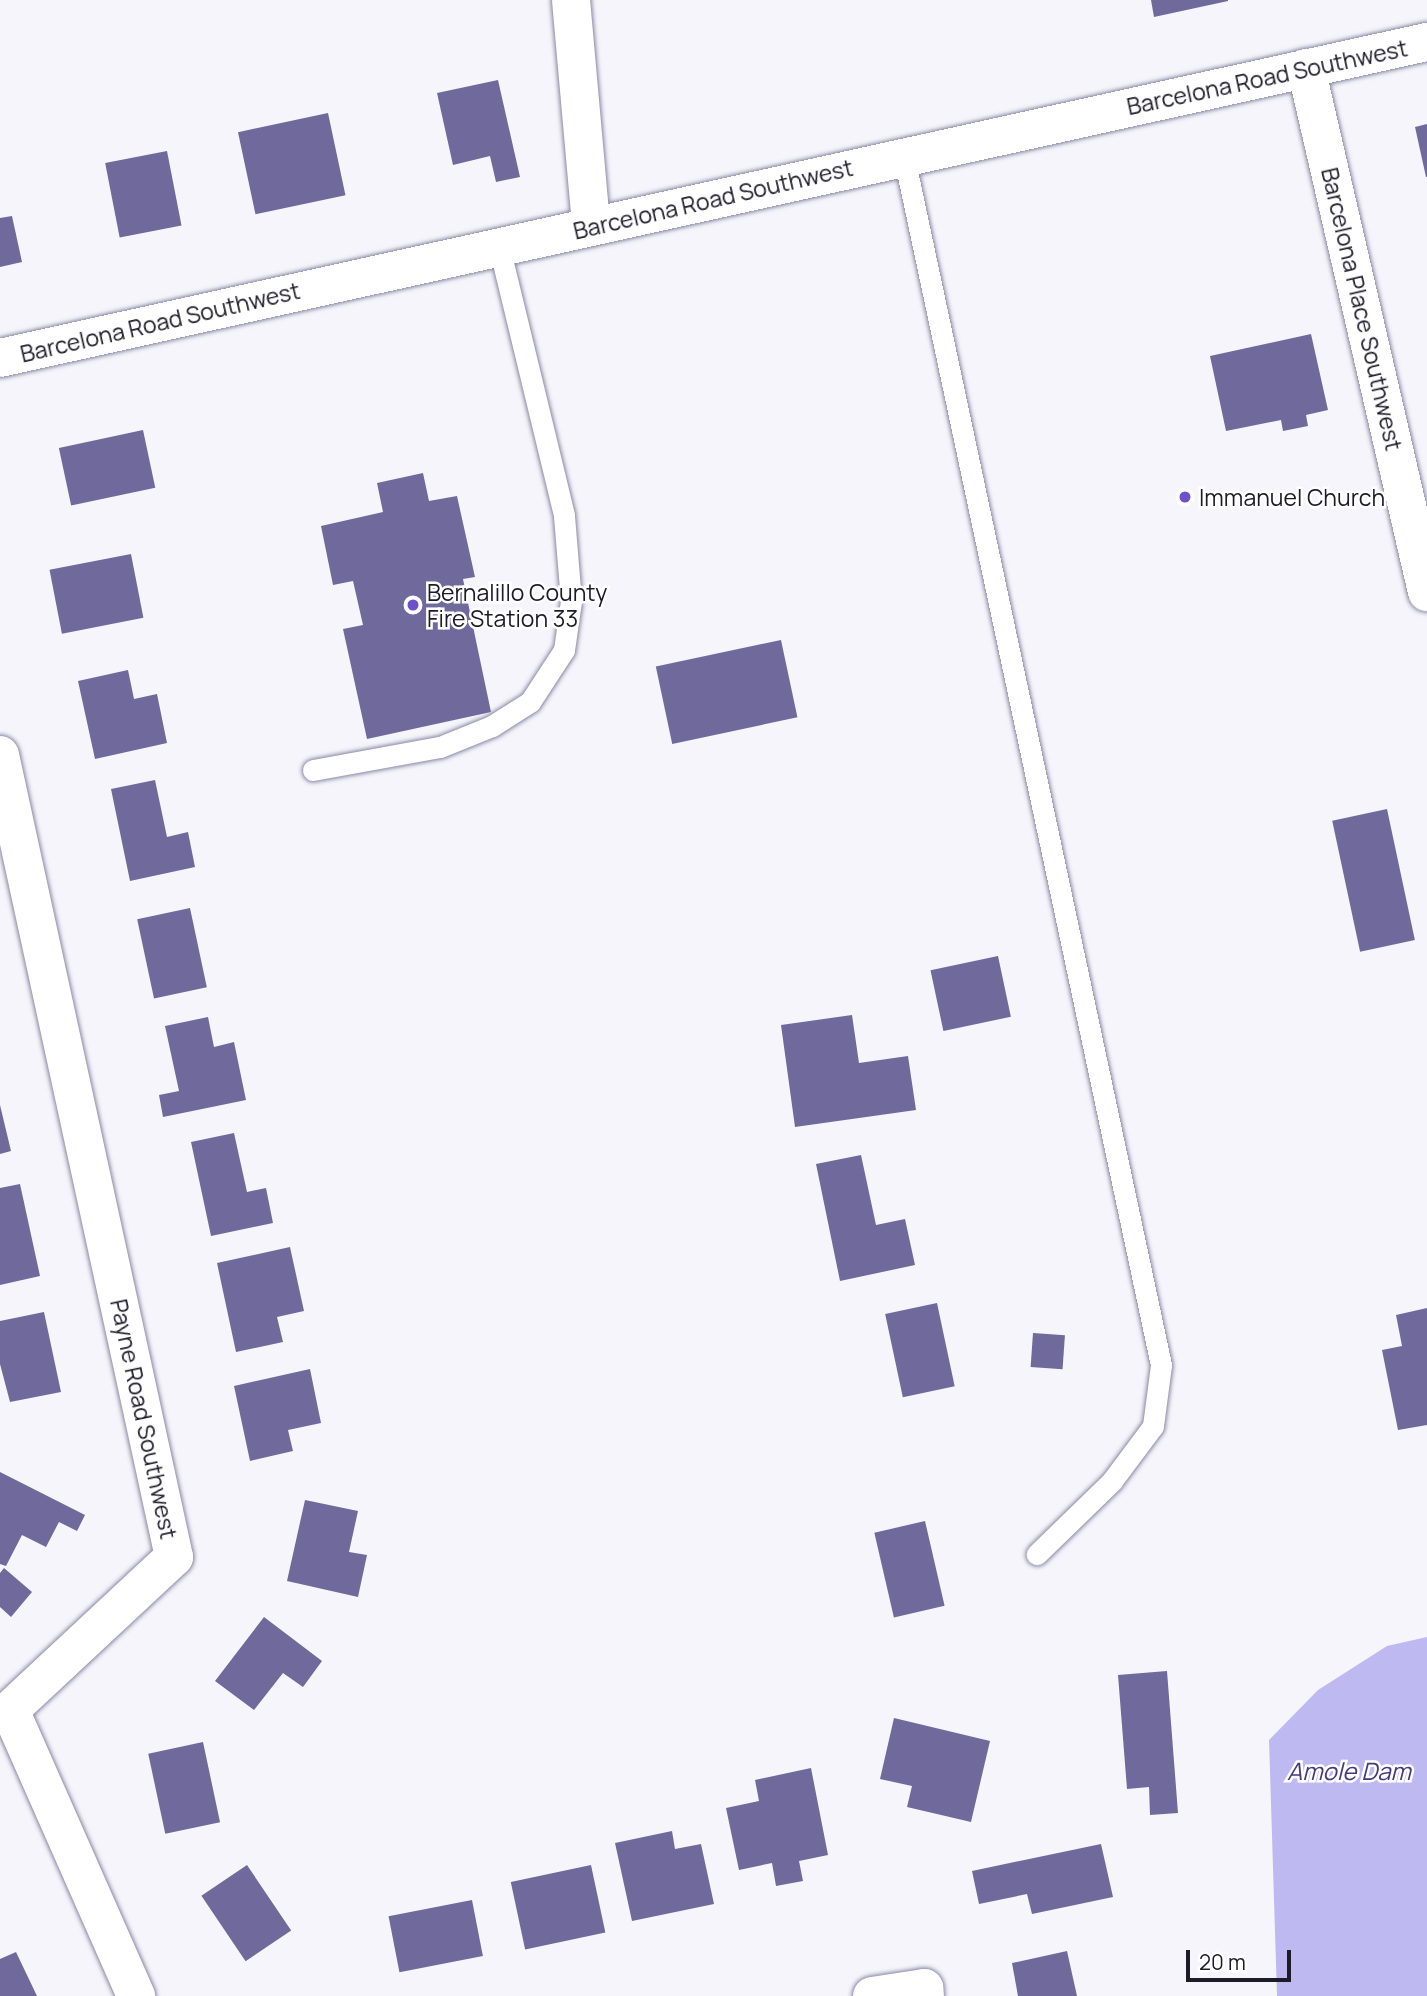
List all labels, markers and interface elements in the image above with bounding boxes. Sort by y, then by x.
street label: Barcelona Road Southwest [1124,34,1410,120]
street label: Barcelona Road Southwest [570,153,856,245]
street label: Barcelona Place Southwest [1316,165,1408,453]
street label: Barcelona Road Southwest [17,276,303,368]
place label: Immanuel Church [1199,483,1385,511]
marker: Immanuel Church [1177,489,1193,505]
place label: Bernalillo County Fire Station 33 [427,578,607,632]
marker: Bernalillo County Fire Station 33 [405,597,421,613]
street label: Payne Road Southwest [105,1297,183,1541]
water label: Amole Dam [1287,1757,1411,1785]
scale bar [1189,1937,1294,1981]
text: 20 m [1199,1948,1246,1976]

